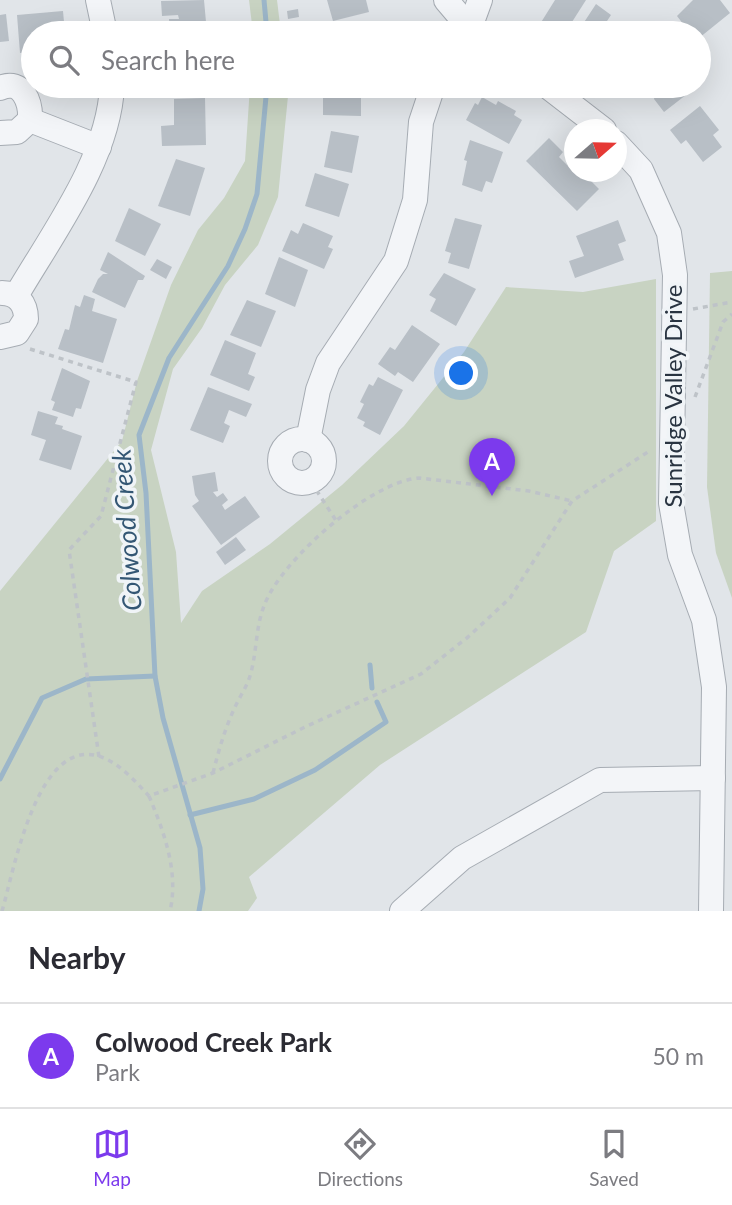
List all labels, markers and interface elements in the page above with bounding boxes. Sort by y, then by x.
search box [21,21,711,98]
icon: search [45,41,83,79]
text: Search here [101,44,235,76]
north arrow [564,119,627,182]
street label: Sunridge Valley Drive [658,285,687,507]
your location [444,356,478,390]
pin: A [469,438,515,496]
water label: Colwood Creek [104,447,148,612]
text: Nearby [28,939,126,975]
text: Colwood Creek Park [95,1026,332,1058]
text: A [43,1042,59,1070]
text: 50 m [653,1042,704,1070]
text: Park [95,1058,140,1086]
tab: Map [93,1125,131,1190]
tab: Directions [317,1125,403,1190]
tab: Saved [589,1125,639,1190]

